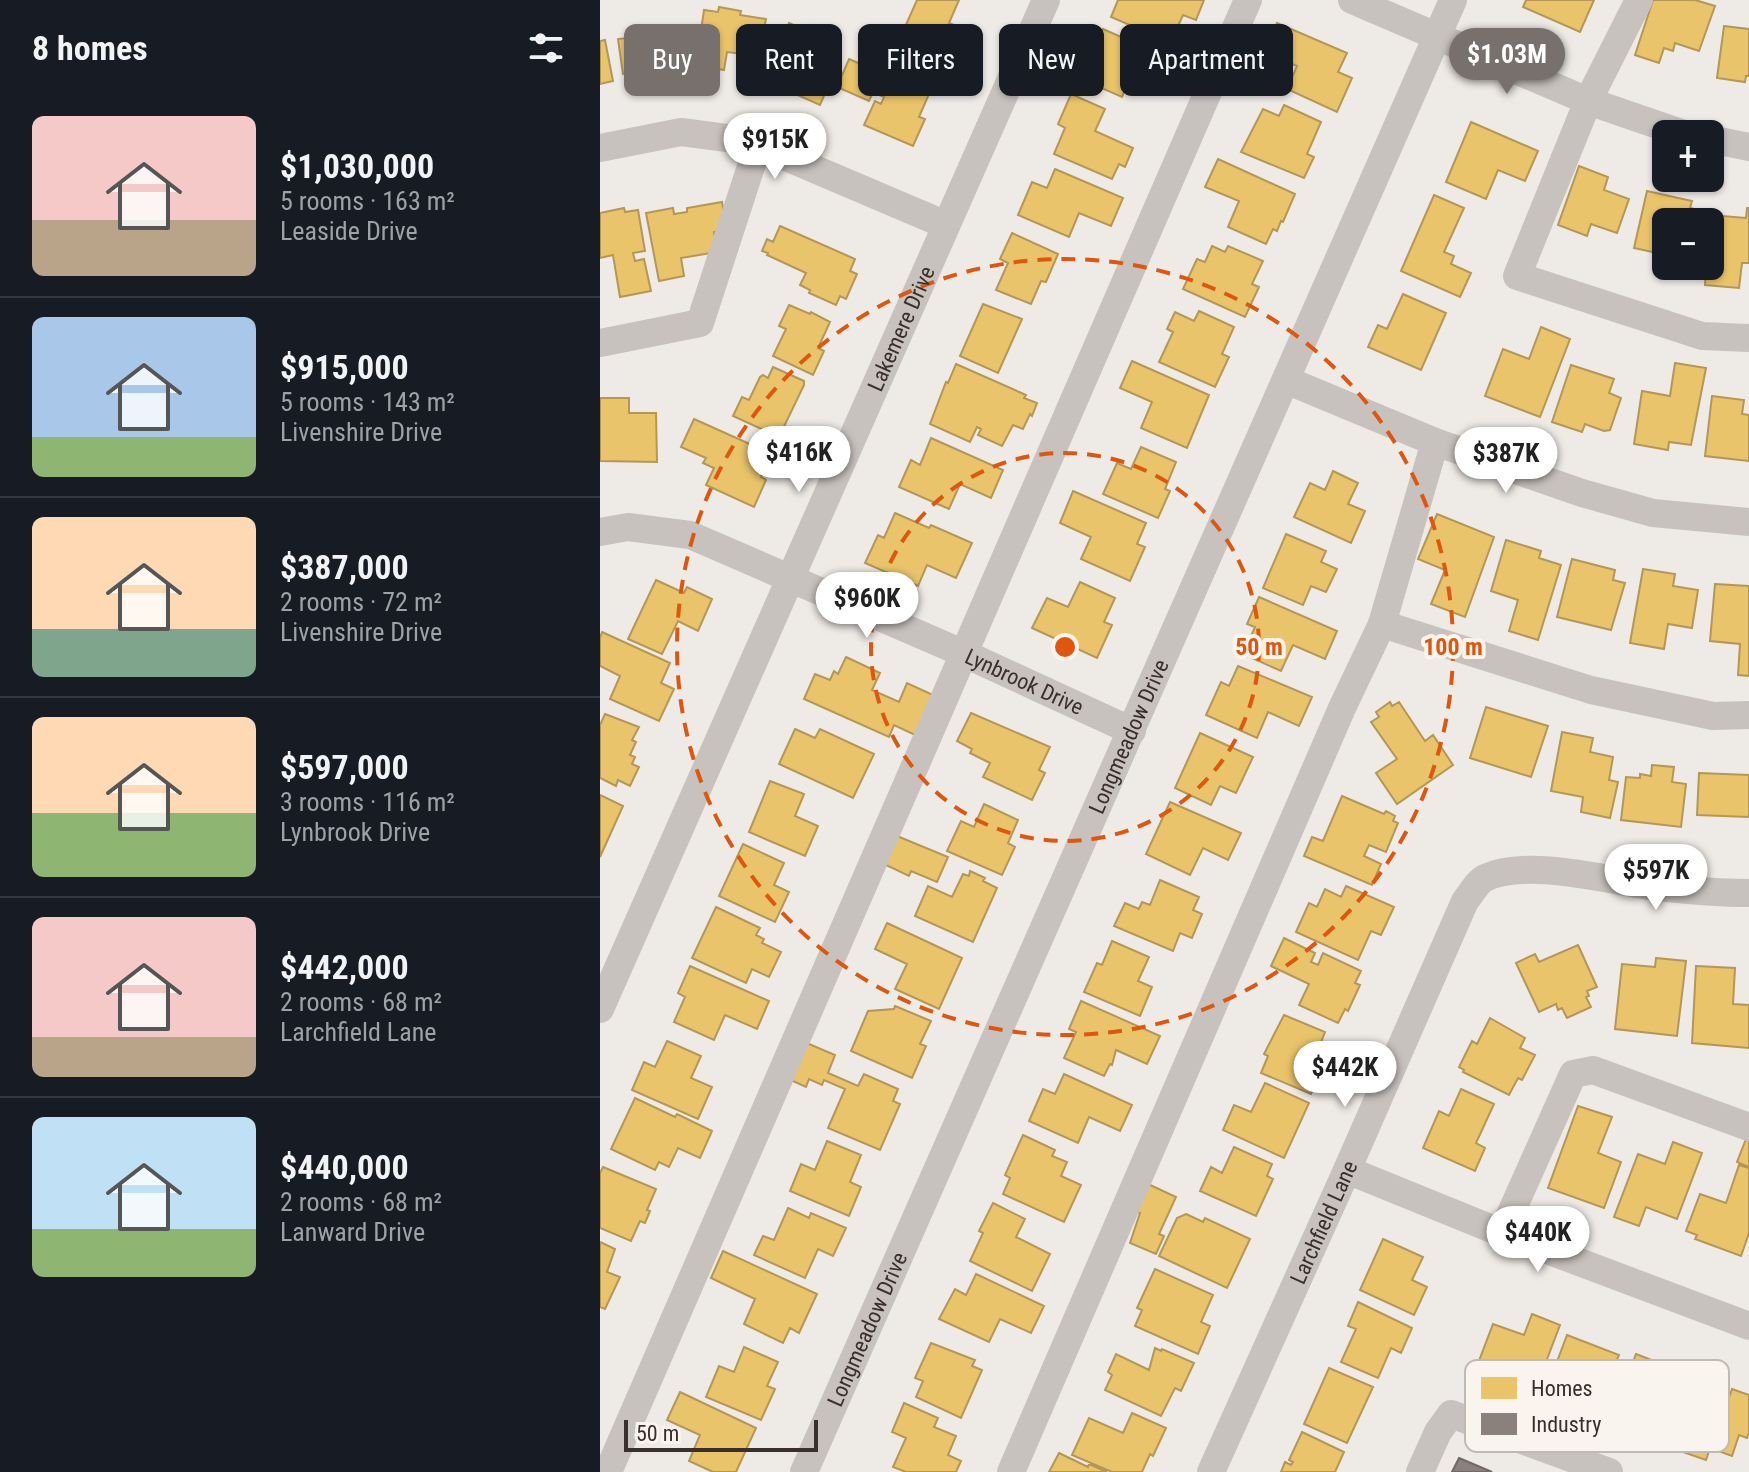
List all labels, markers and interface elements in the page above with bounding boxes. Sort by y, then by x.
chip: Buy [624,24,720,96]
chip: Rent [736,24,842,96]
chip: Filters [858,24,983,96]
chip: New [999,24,1104,96]
chip: Apartment [1120,24,1293,96]
icon: filters [524,26,568,70]
text: 8 homes [32,28,148,68]
pin: $1.03M [1442,28,1572,96]
text: $1.03M [1467,39,1547,69]
pin: $915K [719,113,831,181]
map controls [1652,120,1724,280]
button: + [1652,120,1724,192]
text: $915K [742,124,808,154]
text: $1,030,000 [280,146,434,186]
icon: home [96,148,192,244]
text: 5 rooms · 163 m² [280,186,455,216]
button: − [1652,208,1724,280]
text: Leaside Drive [280,216,418,246]
street label: Lakemere Drive [863,263,940,395]
text: $915,000 [280,347,409,387]
icon: home [96,349,192,445]
text: 5 rooms · 143 m² [280,387,455,417]
text: Livenshire Drive [280,417,442,447]
pin: $416K [743,426,855,494]
pin: $387K [1450,427,1562,495]
text: $416K [766,437,832,467]
text: $387K [1473,438,1539,468]
text: $387,000 [280,547,409,587]
icon: home [96,549,192,645]
pin: $960K [811,572,923,640]
text: $960K [834,583,900,613]
text: 2 rooms · 72 m² [280,587,442,617]
text: Livenshire Drive [280,617,442,647]
centre of rings [1051,633,1079,661]
text: 50 m [1235,633,1283,661]
text: 100 m [1423,633,1483,661]
street label: Lynbrook Drive [961,644,1087,720]
street label: Longmeadow Drive [1084,656,1174,817]
text: $597,000 [280,747,409,787]
icon: home [96,749,192,845]
text: 3 rooms · 116 m² [280,787,455,817]
text: Lynbrook Drive [280,817,430,847]
pin: $597K [1600,844,1712,912]
text: $597K [1623,855,1689,885]
text: $442,000 [280,947,409,987]
icon: home [96,949,192,1045]
text: 2 rooms · 68 m² [280,987,442,1017]
text: Larchfield Lane [280,1017,436,1047]
pin: $442K [1289,1041,1401,1109]
text: $442K [1312,1052,1378,1082]
text: $440,000 [280,1147,409,1187]
icon: home [96,1149,192,1245]
street label: Larchfield Lane [1285,1157,1363,1288]
text: 2 rooms · 68 m² [280,1187,442,1217]
pin: $440K [1482,1206,1594,1274]
text: Lanward Drive [280,1217,425,1247]
text: $440K [1505,1217,1571,1247]
street label: Longmeadow Drive [823,1249,912,1410]
legend [1465,1360,1729,1452]
text: Homes [1531,1376,1593,1401]
text: Industry [1531,1412,1601,1437]
scale bar [624,1416,818,1452]
text: 50 m [636,1421,679,1446]

